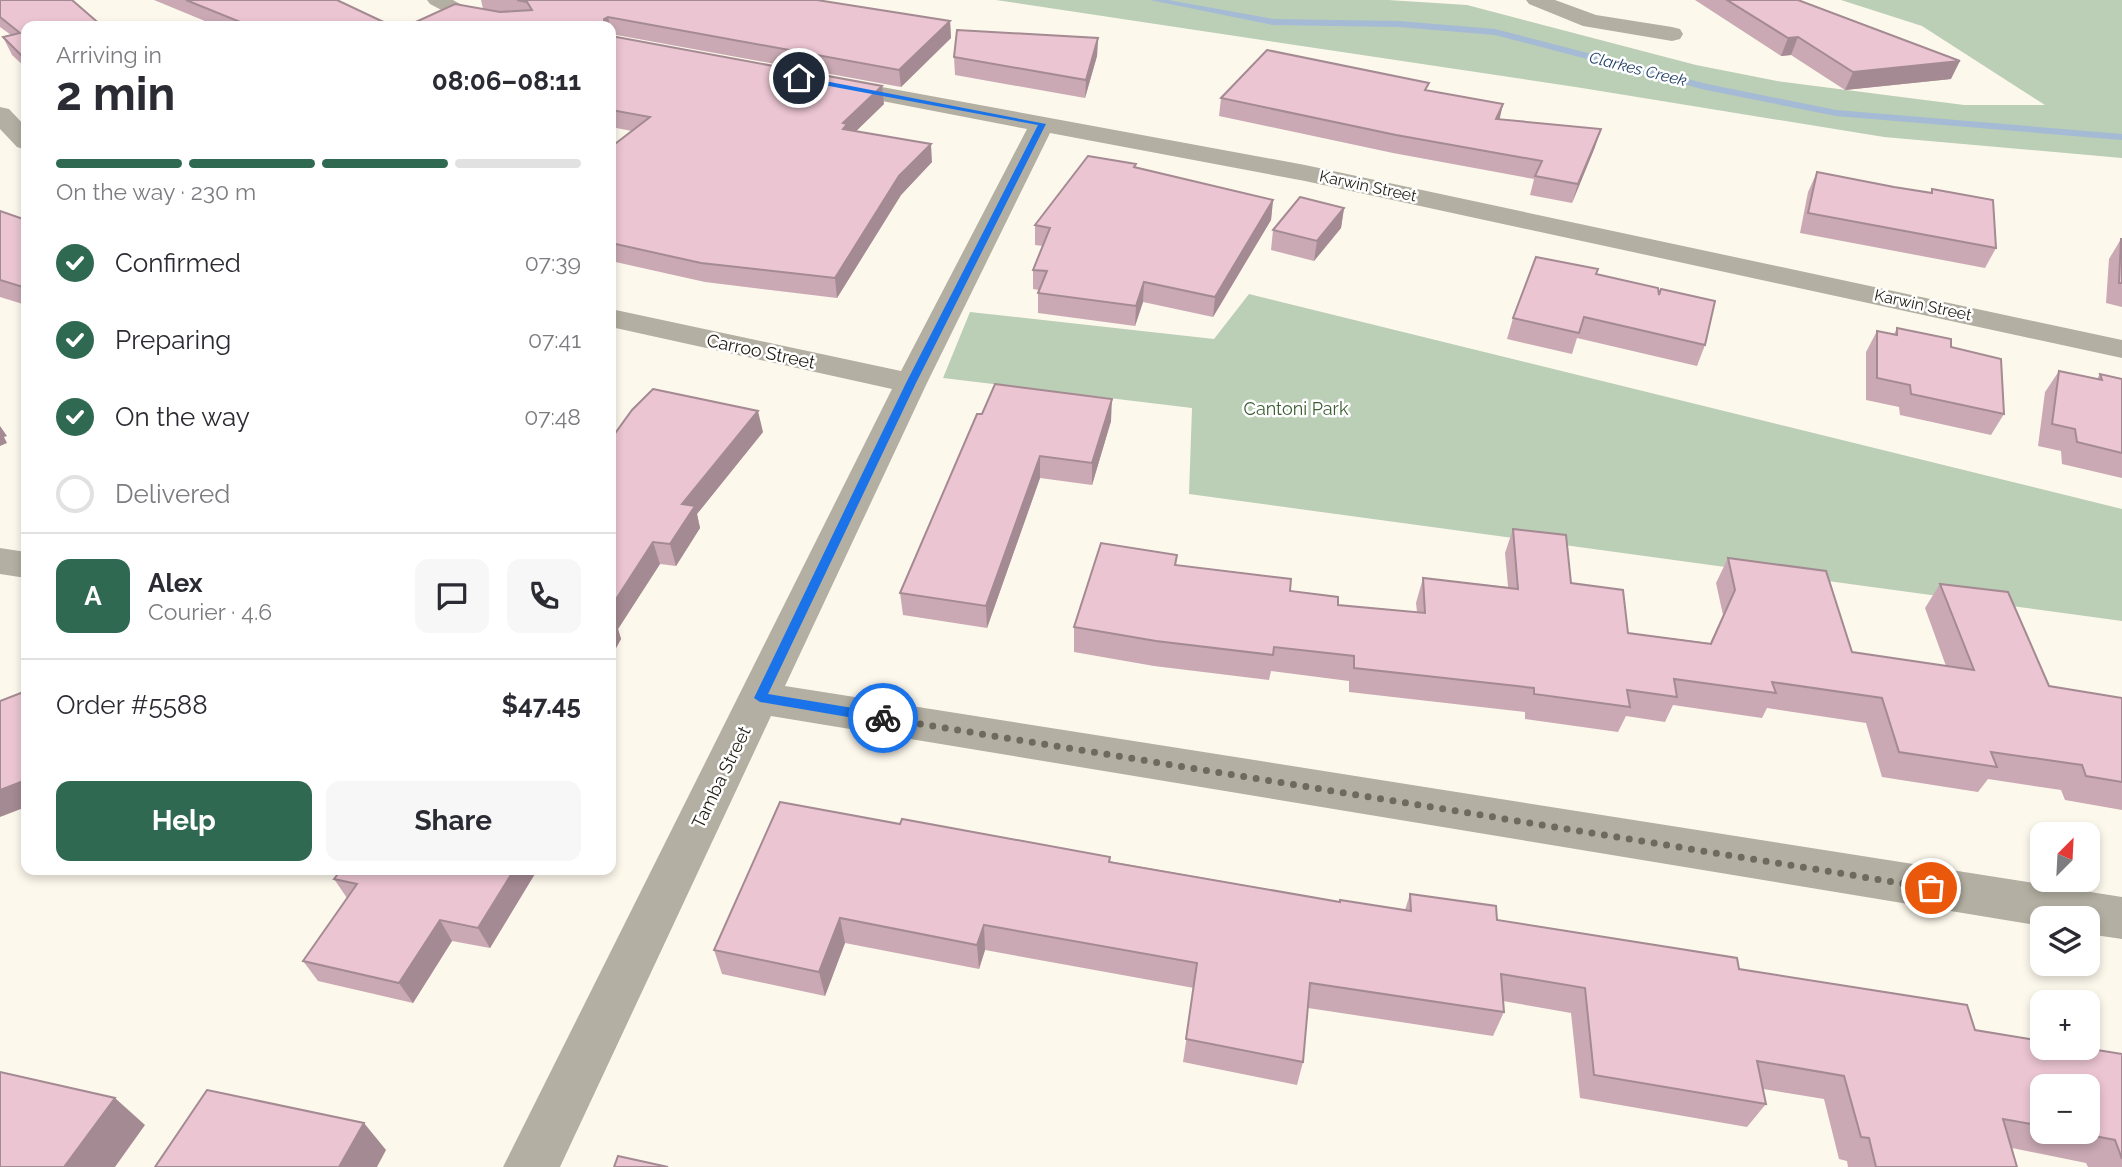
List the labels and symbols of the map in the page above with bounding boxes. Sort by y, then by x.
pin [769,48,829,108]
water label: Clarkes Creek [1587,48,1689,90]
street label: Karwin Street [1318,166,1419,206]
street label: Karwin Street [1873,285,1974,325]
street label: Carroo Street [705,329,817,373]
park label: Cantoni Park [1244,398,1349,419]
courier [848,683,918,753]
street label: Tamba Street [687,723,755,831]
north arrow [2030,822,2100,892]
pin [1901,858,1961,918]

